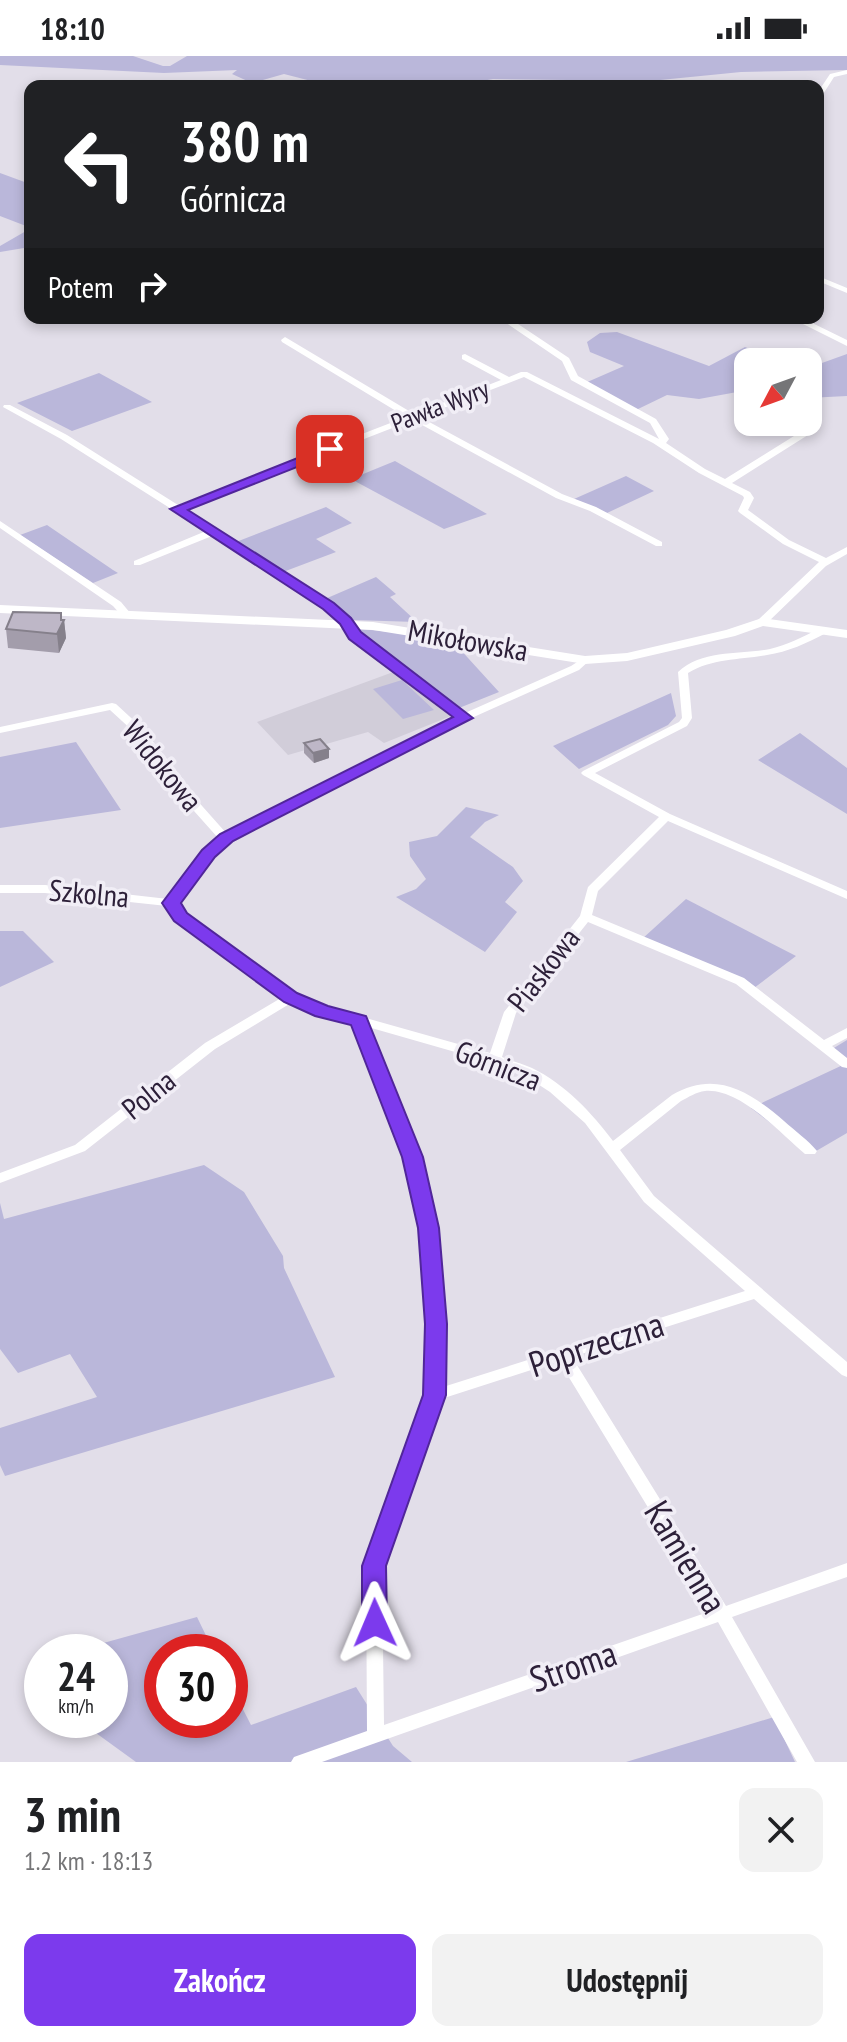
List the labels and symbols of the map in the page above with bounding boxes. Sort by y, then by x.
north arrow [734,348,822,436]
street label: Pawła Wyry [386,372,494,439]
pin [296,415,364,483]
street label: Mikołowska [405,610,531,669]
street label: Widokowa [115,711,212,819]
street label: Szkolna [48,870,131,915]
street label: Piaskowa [498,919,588,1019]
street label: Górnicza [450,1030,547,1099]
street label: Polna [113,1060,183,1127]
street label: Poprzeczna [523,1300,669,1387]
street label: Kamienna [634,1492,738,1622]
position arrow [333,1581,417,1665]
street label: Stroma [523,1629,622,1702]
speed limit sign: 30 [144,1634,248,1738]

